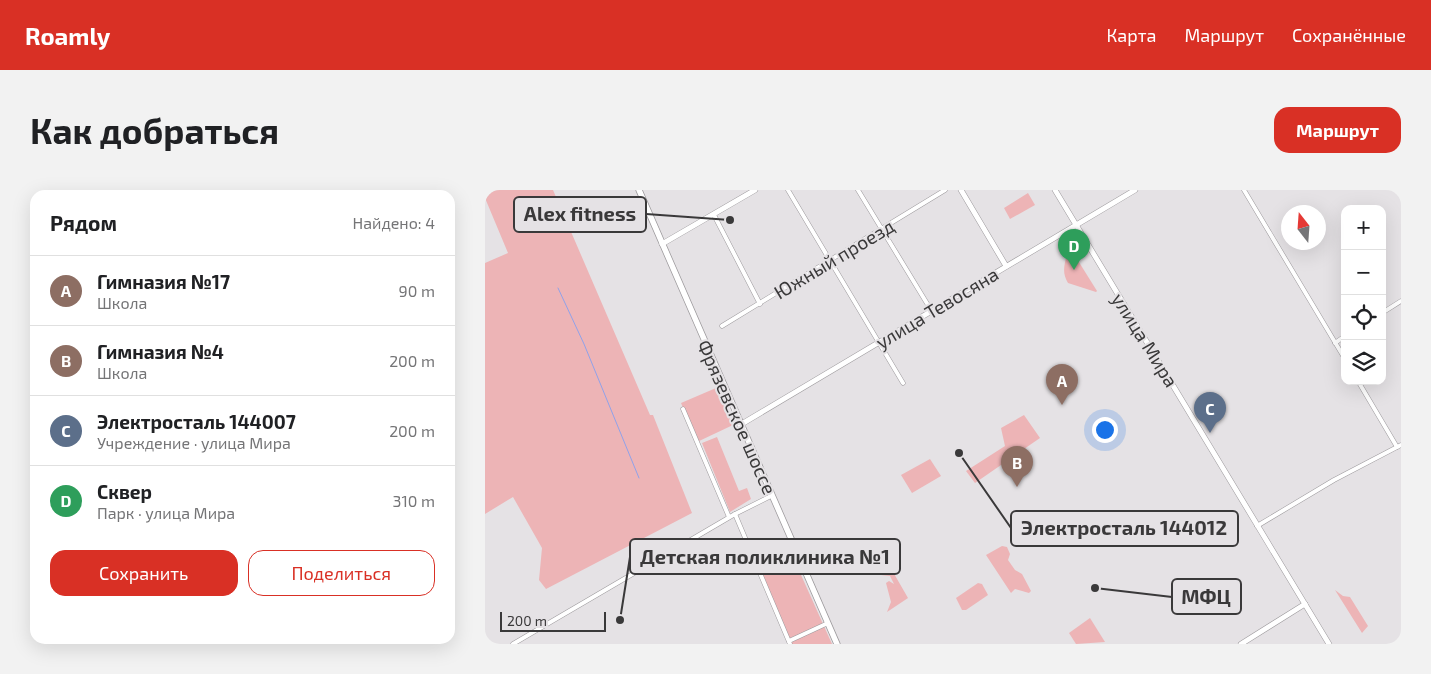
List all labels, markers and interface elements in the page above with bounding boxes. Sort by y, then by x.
text: Roamly [25,21,110,50]
text: Карта [1106,24,1156,46]
text: Маршрут [1184,24,1264,46]
text: Сохранённые [1292,24,1406,46]
button: Маршрут [1274,107,1401,153]
text: Как добраться [30,109,279,151]
callout: Alex fitness [514,197,646,232]
text: Alex fitness [524,201,636,225]
north arrow [1281,205,1326,250]
map controls [1341,205,1386,385]
button: + [1341,205,1386,250]
text: Рядом [50,210,117,235]
text: Найдено: 4 [352,213,435,232]
street label: Южный проезд [769,214,898,304]
pin: D [1058,229,1090,270]
button: − [1341,250,1386,295]
street label: улица Тевосяна [871,262,1003,354]
text: Гимназия №17 [97,270,230,293]
text: A [61,281,71,300]
text: 90 m [399,281,435,300]
street label: улица Мира [1107,288,1183,392]
text: Школа [97,293,147,312]
button: locate [1341,295,1386,340]
street label: Фрязевское шоссе [693,336,782,498]
text: Гимназия №4 [97,340,224,363]
button: layers [1341,340,1386,385]
text: B [61,351,71,370]
text: 200 m [389,351,435,370]
text: Школа [97,363,147,382]
pin: A [1046,364,1078,405]
pin: C [1194,392,1226,433]
text: Электросталь 144007 [97,410,296,433]
your location [1092,417,1118,443]
text: C [61,421,71,440]
text: 200 m [389,421,435,440]
text: Учреждение · улица Мира [97,433,291,452]
pin: B [1001,446,1033,487]
text: Сквер [97,480,152,503]
text: D [61,491,71,510]
text: 310 m [393,491,435,510]
text: Парк · улица Мира [97,503,235,522]
callout: Электросталь 144012 [1011,511,1238,546]
text: Электросталь 144012 [1021,515,1227,539]
callout: Детская поликлиника №1 [630,539,900,574]
text: Детская поликлиника №1 [640,544,890,568]
button: Сохранить [50,550,238,596]
button: Поделиться [248,550,435,596]
callout: МФЦ [1172,579,1241,614]
text: МФЦ [1181,584,1231,608]
scale bar [500,609,606,632]
text: 200 m [507,612,547,629]

